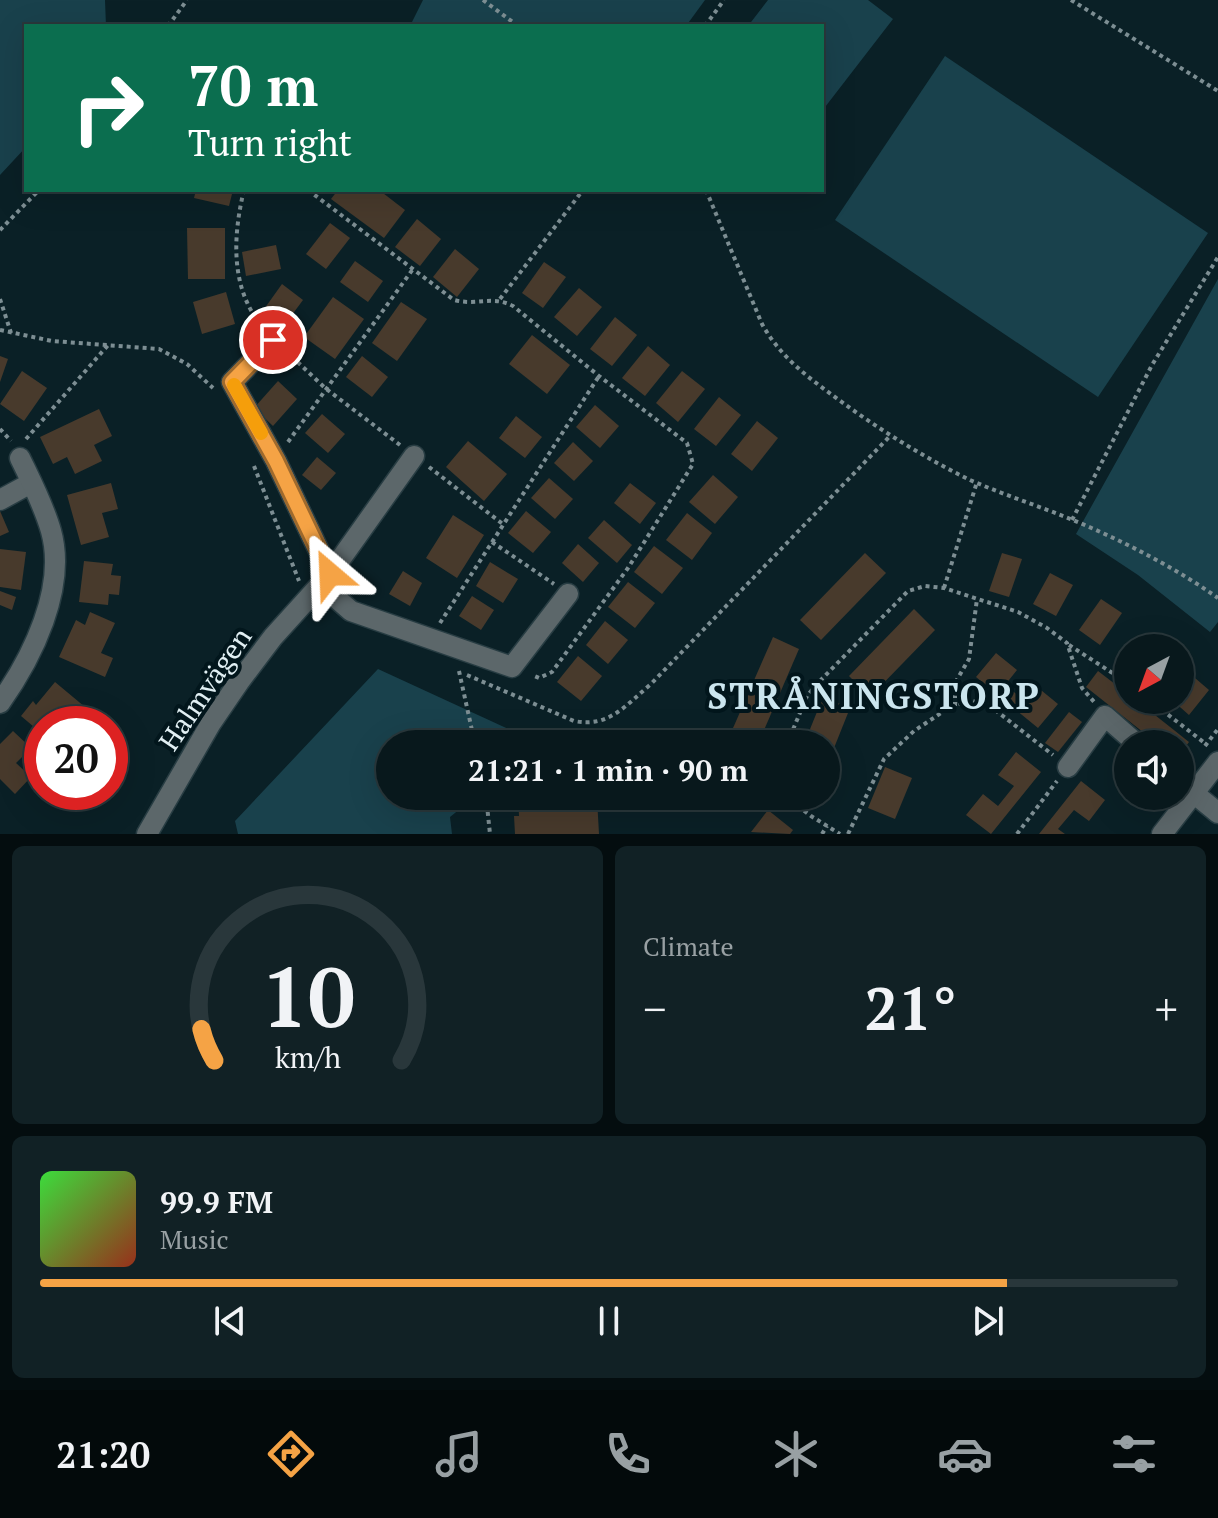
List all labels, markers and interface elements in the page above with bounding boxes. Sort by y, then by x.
text: 70 m [188,48,318,122]
icon: right [56,56,160,160]
text: Turn right [188,119,352,166]
pin [239,306,307,374]
icon: arrive [251,318,295,362]
position arrow [288,532,372,616]
street label: Halmvägen [150,620,260,757]
north arrow [1114,634,1194,714]
map controls [1114,634,1194,810]
district label: STRÅNINGSTORP [707,672,1041,719]
speed limit sign: 20 [24,706,128,810]
button: sound [1114,730,1194,810]
text: 21:21 · 1 min · 90 m [468,750,748,790]
text: Climate [643,929,734,963]
text: 10 [260,941,355,1051]
text: 21° [864,968,957,1047]
text: − [643,979,666,1038]
text: + [1155,979,1178,1038]
text: km/h [274,1038,341,1076]
text: 99.9 FM [160,1182,273,1222]
text: Music [160,1222,229,1256]
icon: previous [208,1299,252,1343]
icon: pause [587,1299,631,1343]
icon: next [966,1299,1010,1343]
icon: directions [263,1426,319,1482]
icon: music [431,1426,487,1482]
icon: phone [600,1426,656,1482]
icon: climate [768,1426,824,1482]
icon: car [937,1426,993,1482]
icon: filters [1106,1426,1162,1482]
text: 21:20 [56,1431,150,1478]

